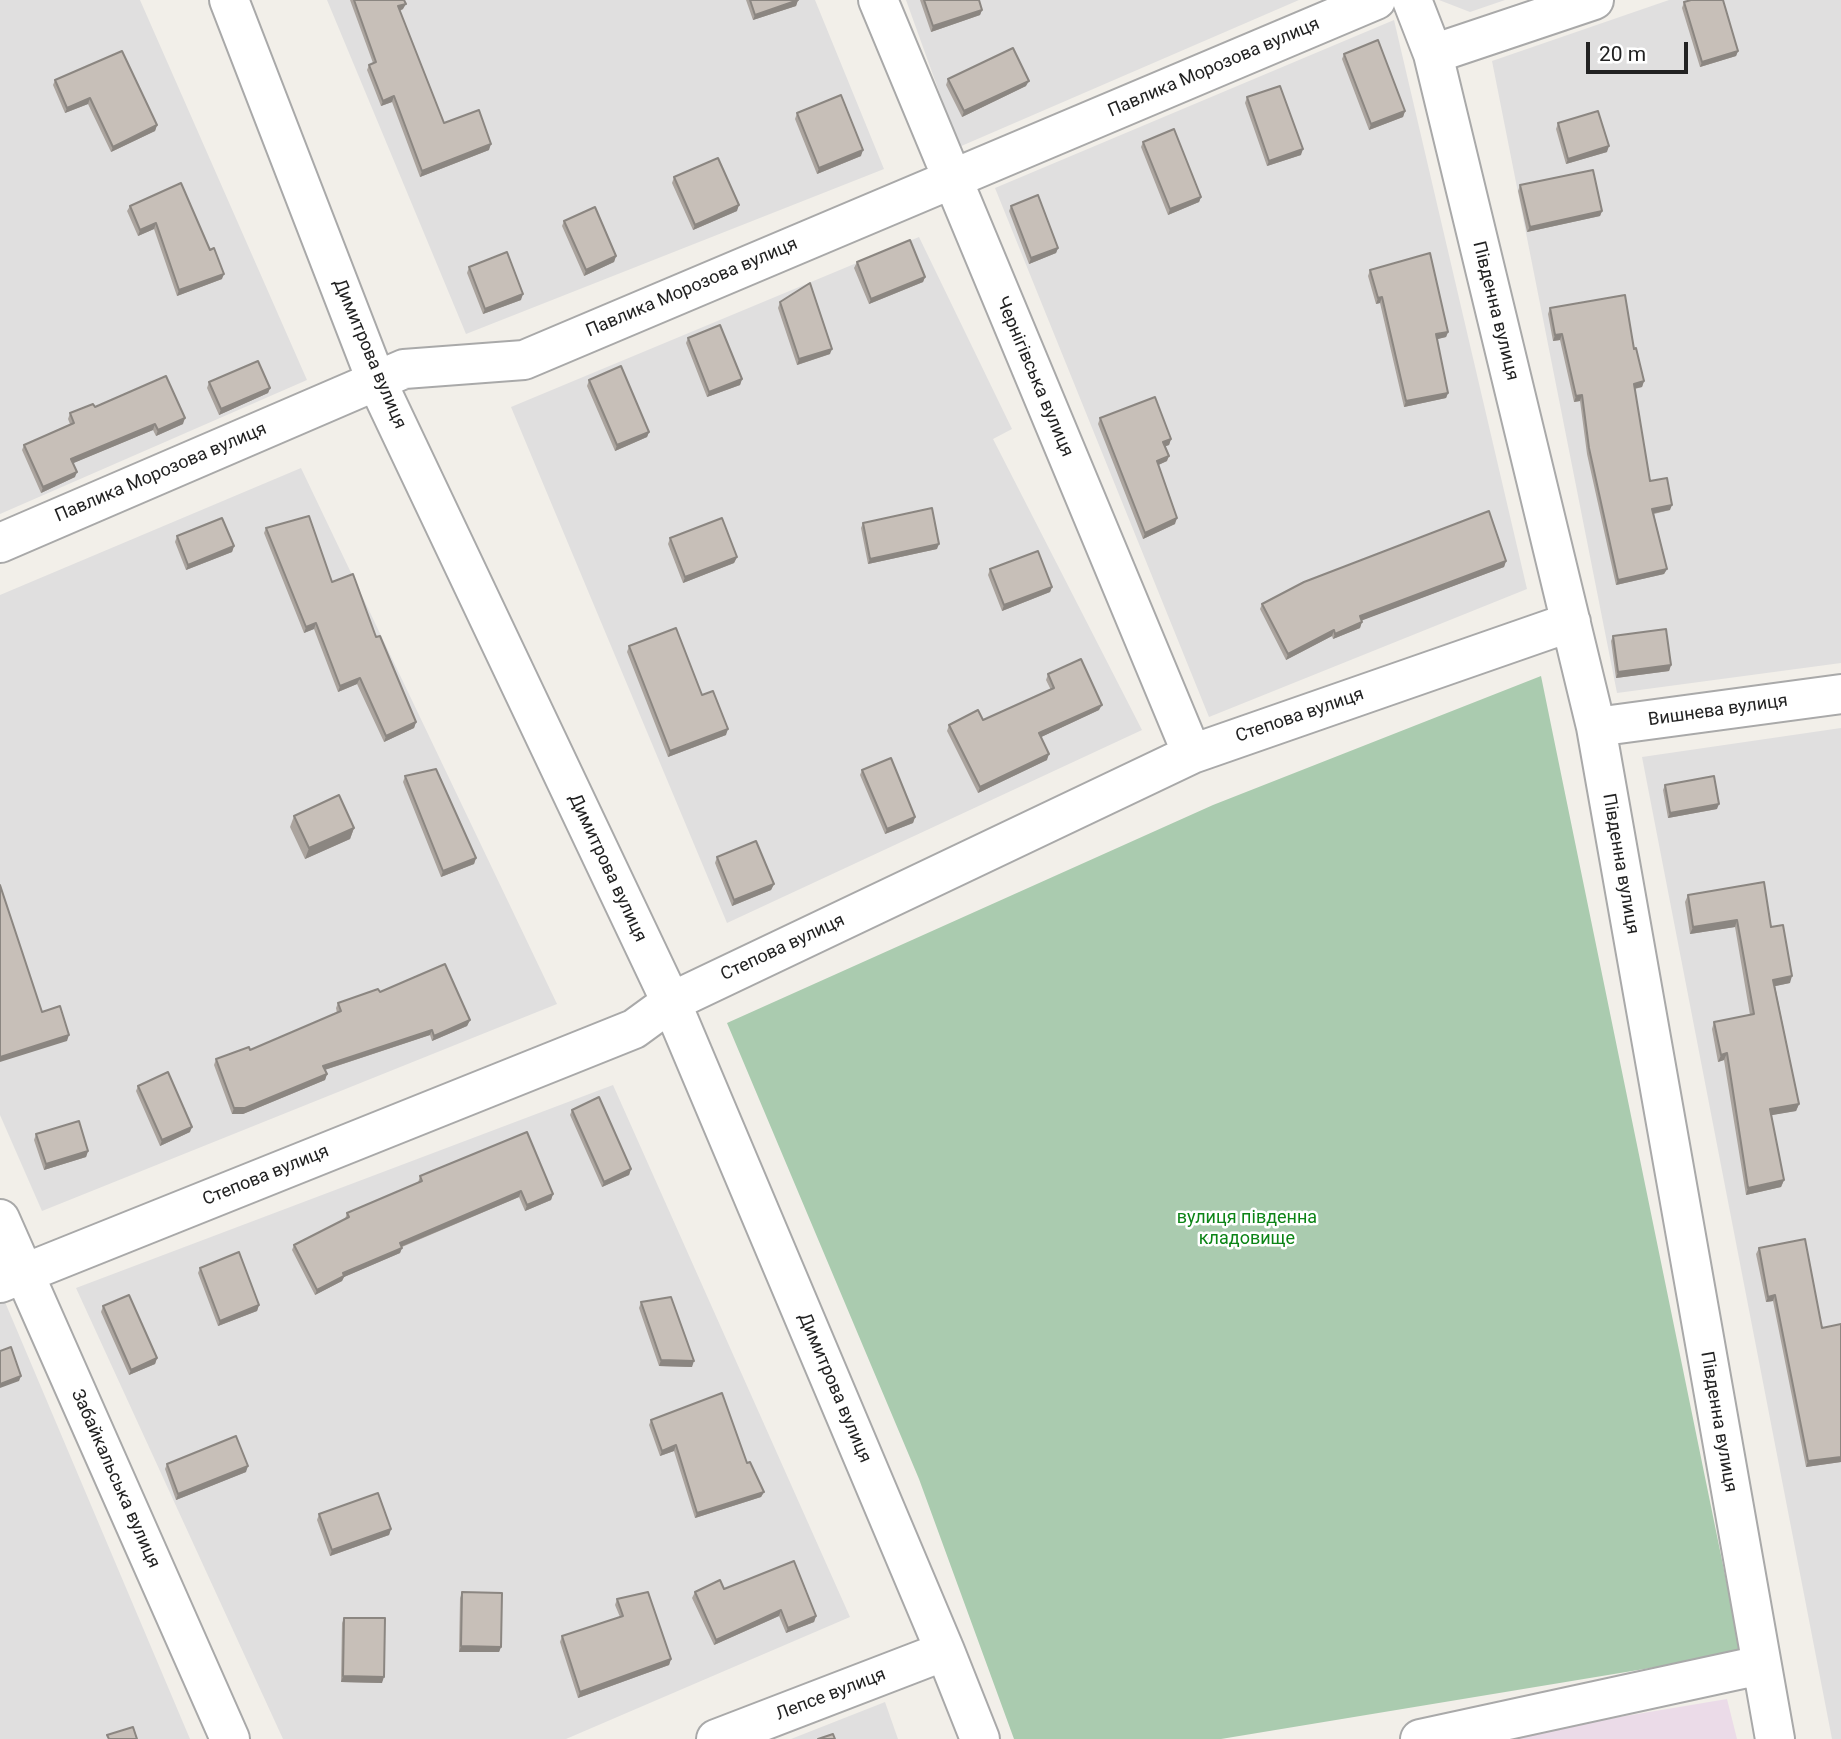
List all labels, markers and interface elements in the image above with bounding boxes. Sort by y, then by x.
street label: Павлика Морозова вулиця [1105,14,1323,122]
scale bar [1589,28,1690,72]
text: 20 m [1599,42,1646,66]
street label: Павлика Морозова вулиця [583,234,801,342]
street label: Південна вулиця [1467,239,1523,383]
street label: Димитрова вулиця [328,276,410,432]
street label: Чернігівська вулиця [990,294,1078,460]
street label: Павлика Морозова вулиця [52,419,270,527]
street label: Степова вулиця [1233,684,1367,748]
street label: Вишнева вулиця [1647,691,1789,731]
street label: Димитрова вулиця [563,790,651,946]
street label: Південна вулиця [1597,792,1643,936]
street label: Степова вулиця [718,910,848,986]
street label: Степова вулиця [200,1141,332,1211]
park label: вулиця південна кладовище [1177,1207,1317,1250]
street label: Димитрова вулиця [793,1310,875,1466]
street label: Південна вулиця [1695,1350,1741,1494]
street label: Забайкальська вулиця [66,1386,164,1572]
street label: Лепсе вулиця [773,1664,889,1726]

